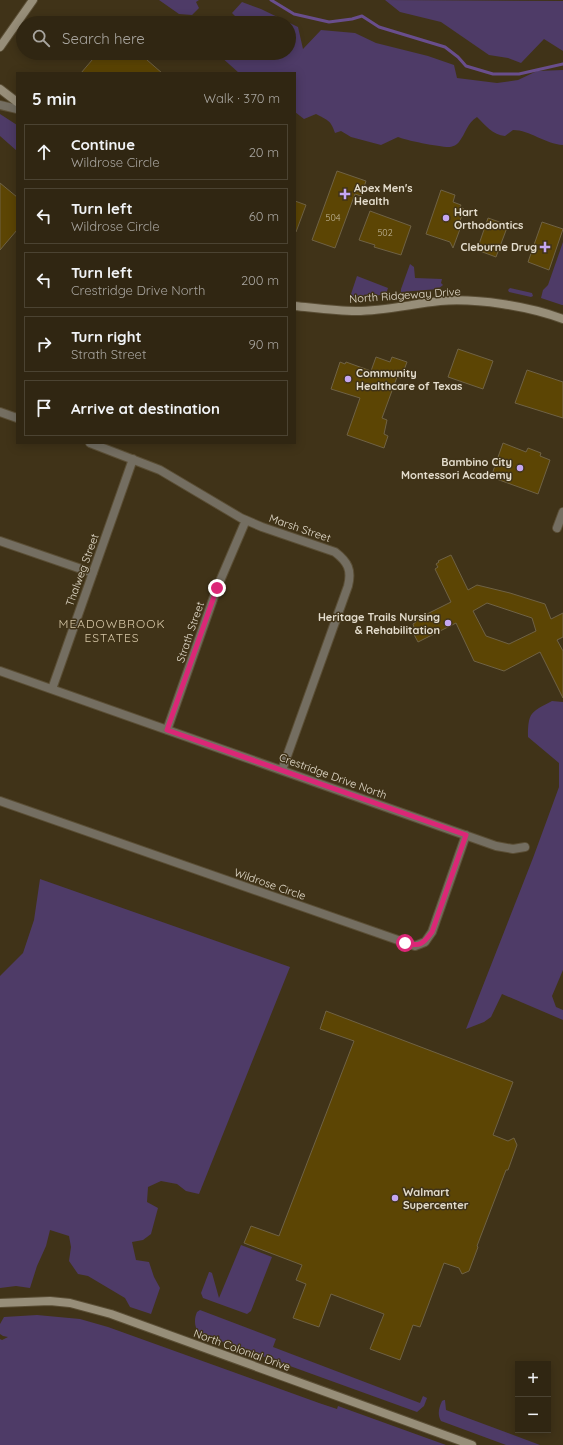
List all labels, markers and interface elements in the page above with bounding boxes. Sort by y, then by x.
search box [16,16,296,60]
icon: search [30,27,52,49]
text: Search here [62,29,145,48]
text: 5 min [32,88,76,109]
text: Walk · 370 m [203,90,280,106]
text: Continue [71,135,135,154]
icon: ahead [33,141,55,163]
text: 20 m [249,144,279,160]
text: Wildrose Circle [71,154,160,170]
place label: Apex Men's Health [354,181,413,208]
marker: Apex Men's Health [339,188,351,200]
text: Turn left [71,199,133,218]
icon: left [33,205,55,227]
place label: Hart Orthodontics [454,205,523,232]
text: 60 m [249,208,279,224]
house number: 504 [325,212,341,223]
marker: Hart Orthodontics [441,213,451,223]
text: Wildrose Circle [71,218,160,234]
house number: 502 [377,227,393,238]
place label: Cleburne Drug [460,240,537,254]
marker: Cleburne Drug [540,242,550,252]
text: Turn left [71,263,133,282]
icon: left [33,269,55,291]
text: 200 m [241,272,279,288]
text: Crestridge Drive North [71,282,205,298]
street label: North Ridgeway Drive [349,284,461,306]
text: Turn right [71,327,142,346]
icon: right [33,333,55,355]
text: 90 m [249,336,279,352]
text: Strath Street [71,346,146,362]
place label: Community Healthcare of Texas [356,366,462,393]
marker: Community Healthcare of Texas [343,374,353,384]
icon: arrive [33,397,55,419]
text: Arrive at destination [71,399,220,418]
place label: Bambino City Montessori Academy [401,455,512,482]
marker: Bambino City Montessori Academy [515,463,525,473]
street label: Marsh Street [267,511,333,545]
street label: Thalweg Street [62,532,102,608]
route end [208,579,226,597]
street label: Strath Street [173,599,207,664]
place label: Heritage Trails Nursing & Rehabilitation [318,610,440,637]
district label: MEADOWBROOK ESTATES [58,616,166,645]
marker: Heritage Trails Nursing & Rehabilitation [443,618,453,628]
street label: Crestridge Drive North [277,750,389,802]
street label: Wildrose Circle [232,865,308,903]
route start [396,934,414,952]
place label: Walmart Supercenter [403,1185,469,1212]
marker: Walmart Supercenter [390,1193,400,1203]
street label: North Colonial Drive [192,1326,292,1374]
map controls [515,1361,551,1433]
button: + [515,1361,551,1397]
button: − [515,1397,551,1433]

